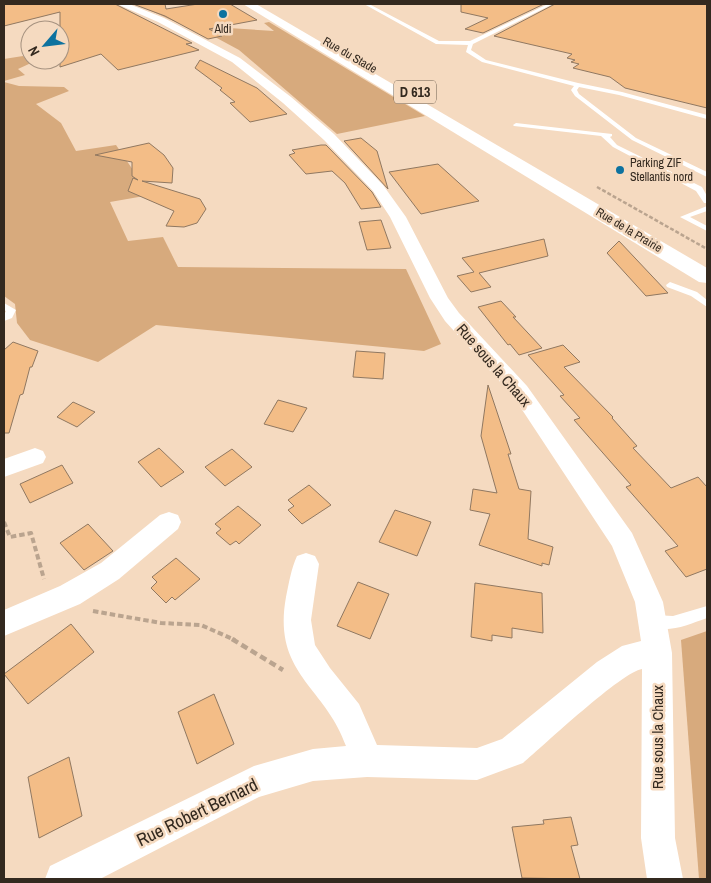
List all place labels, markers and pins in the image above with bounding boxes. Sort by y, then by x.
marker: Aldi [217,8,229,20]
place label: Aldi [214,21,231,37]
place label: Parking ZIF Stellantis nord [630,155,693,185]
marker: Parking ZIF Stellantis nord [614,164,626,176]

